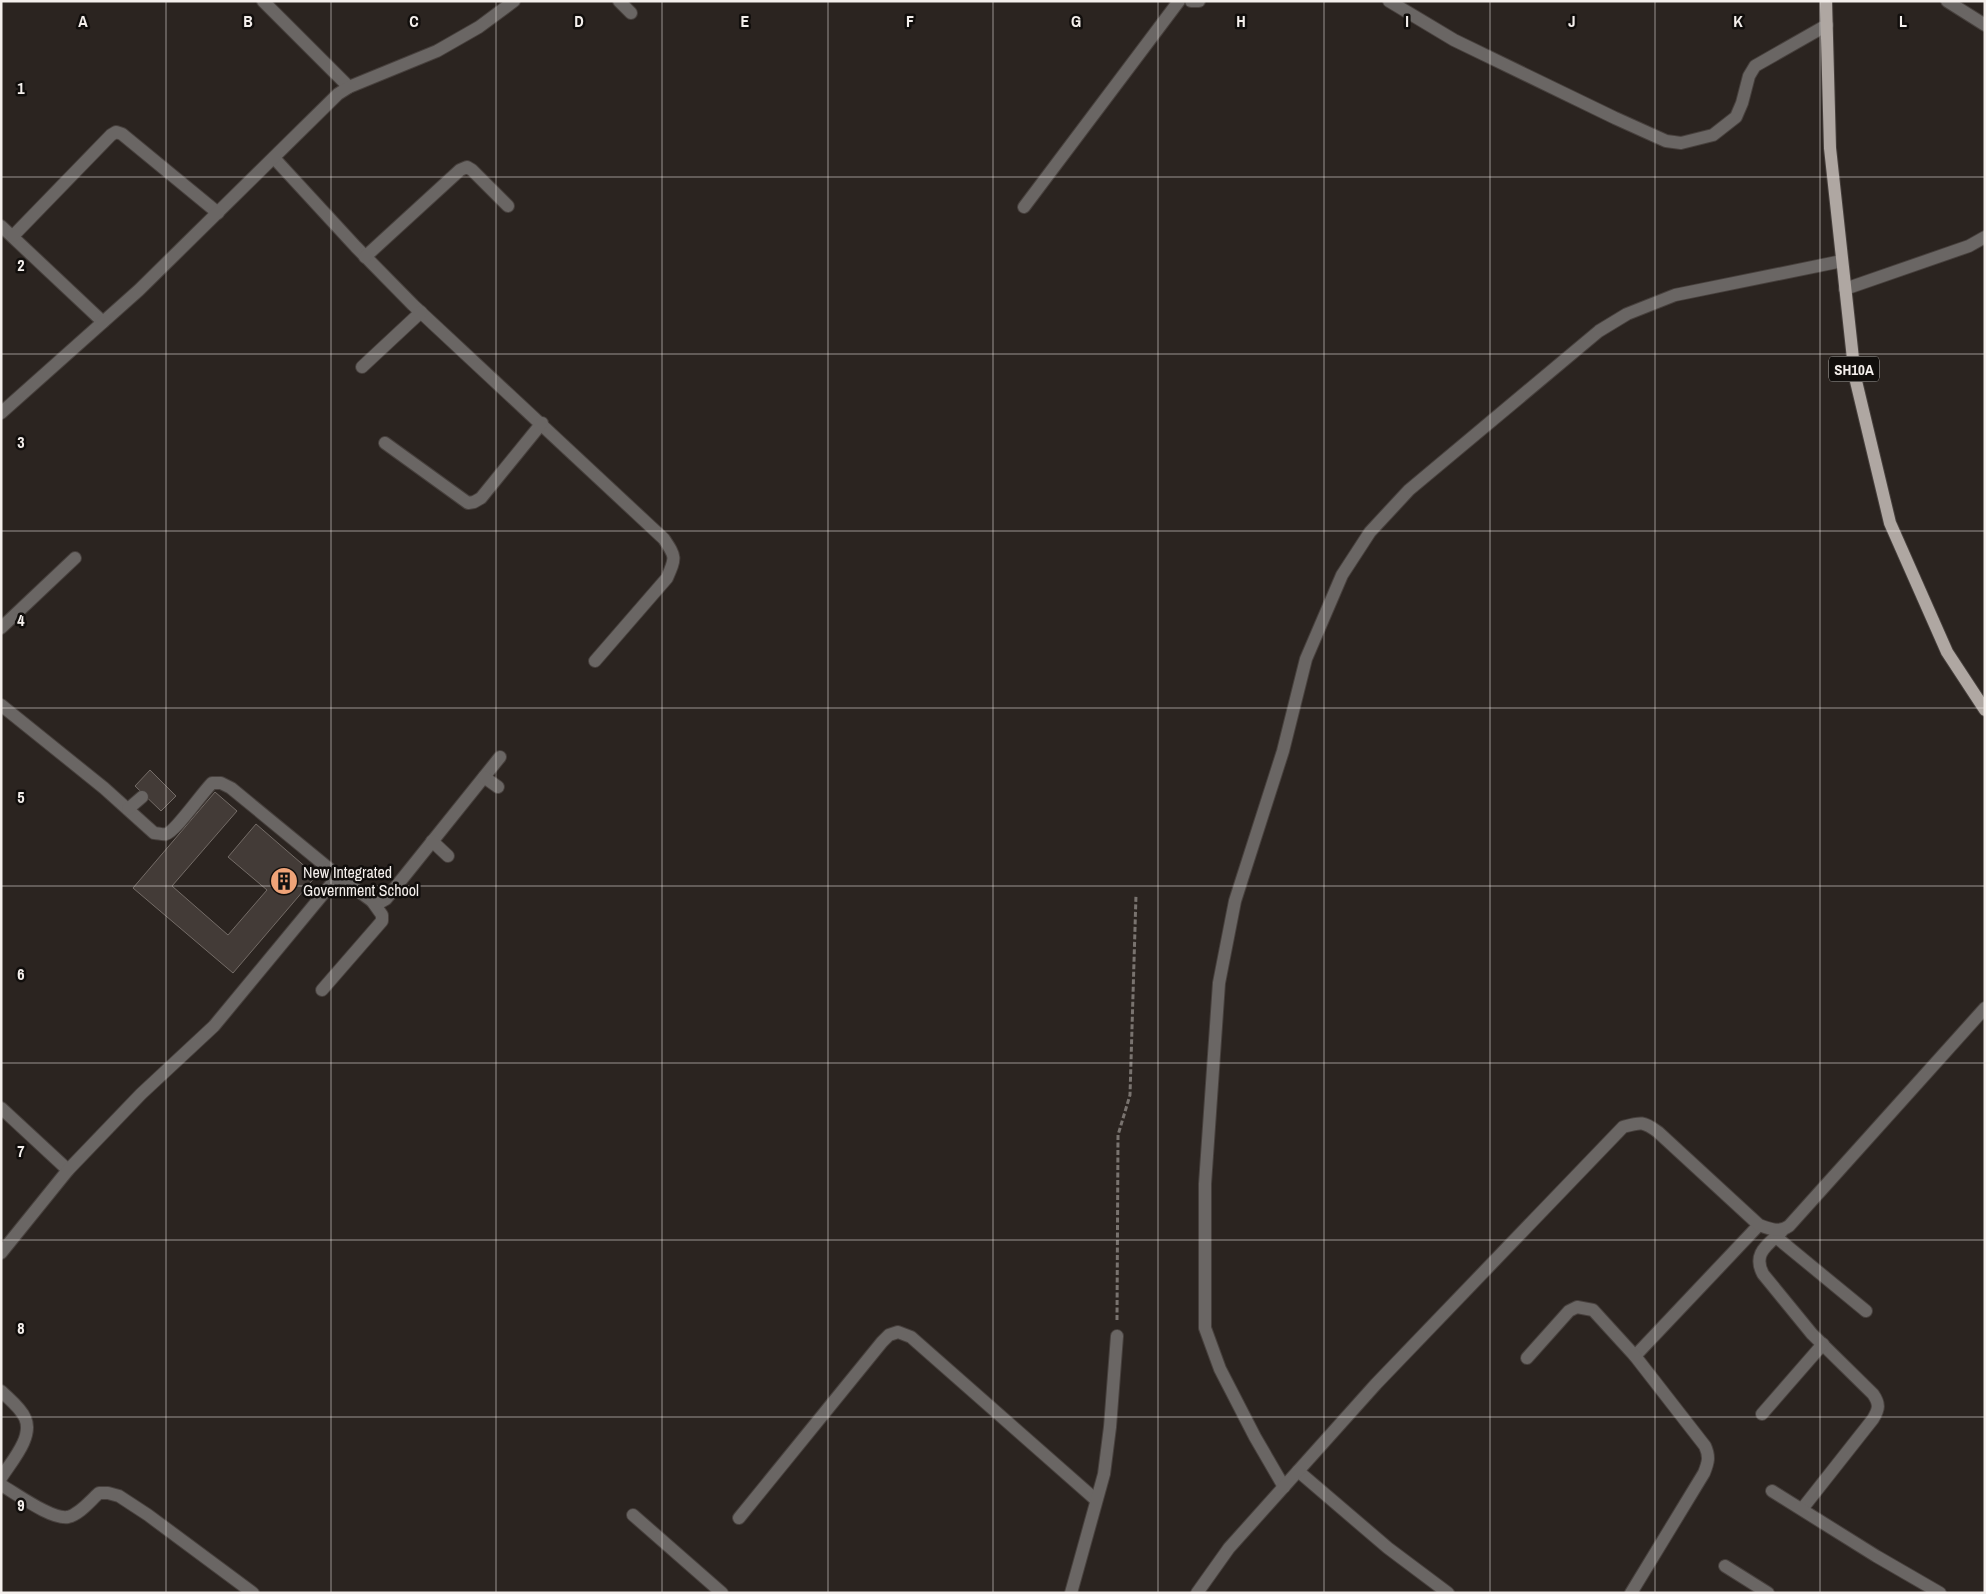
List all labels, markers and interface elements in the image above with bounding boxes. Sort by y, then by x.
text: A [78,10,88,32]
text: B [243,10,253,32]
text: C [409,10,419,32]
text: D [574,10,584,32]
text: E [741,10,750,32]
text: F [906,10,914,32]
text: G [1071,10,1081,32]
text: H [1236,10,1246,32]
text: I [1405,10,1409,32]
text: J [1568,10,1576,32]
text: K [1733,10,1743,32]
text: L [1899,10,1907,32]
text: 1 [17,77,25,99]
text: 2 [17,254,25,276]
road number: SH10A [1829,356,1879,382]
text: 3 [17,431,25,453]
text: 4 [17,609,25,631]
text: 5 [17,786,25,808]
place label: New Integrated Government School [303,861,419,901]
building icon: New Integrated Government School [269,866,299,896]
text: 6 [17,963,25,985]
text: 7 [17,1140,25,1162]
text: 8 [17,1317,25,1339]
text: 9 [17,1494,25,1516]

